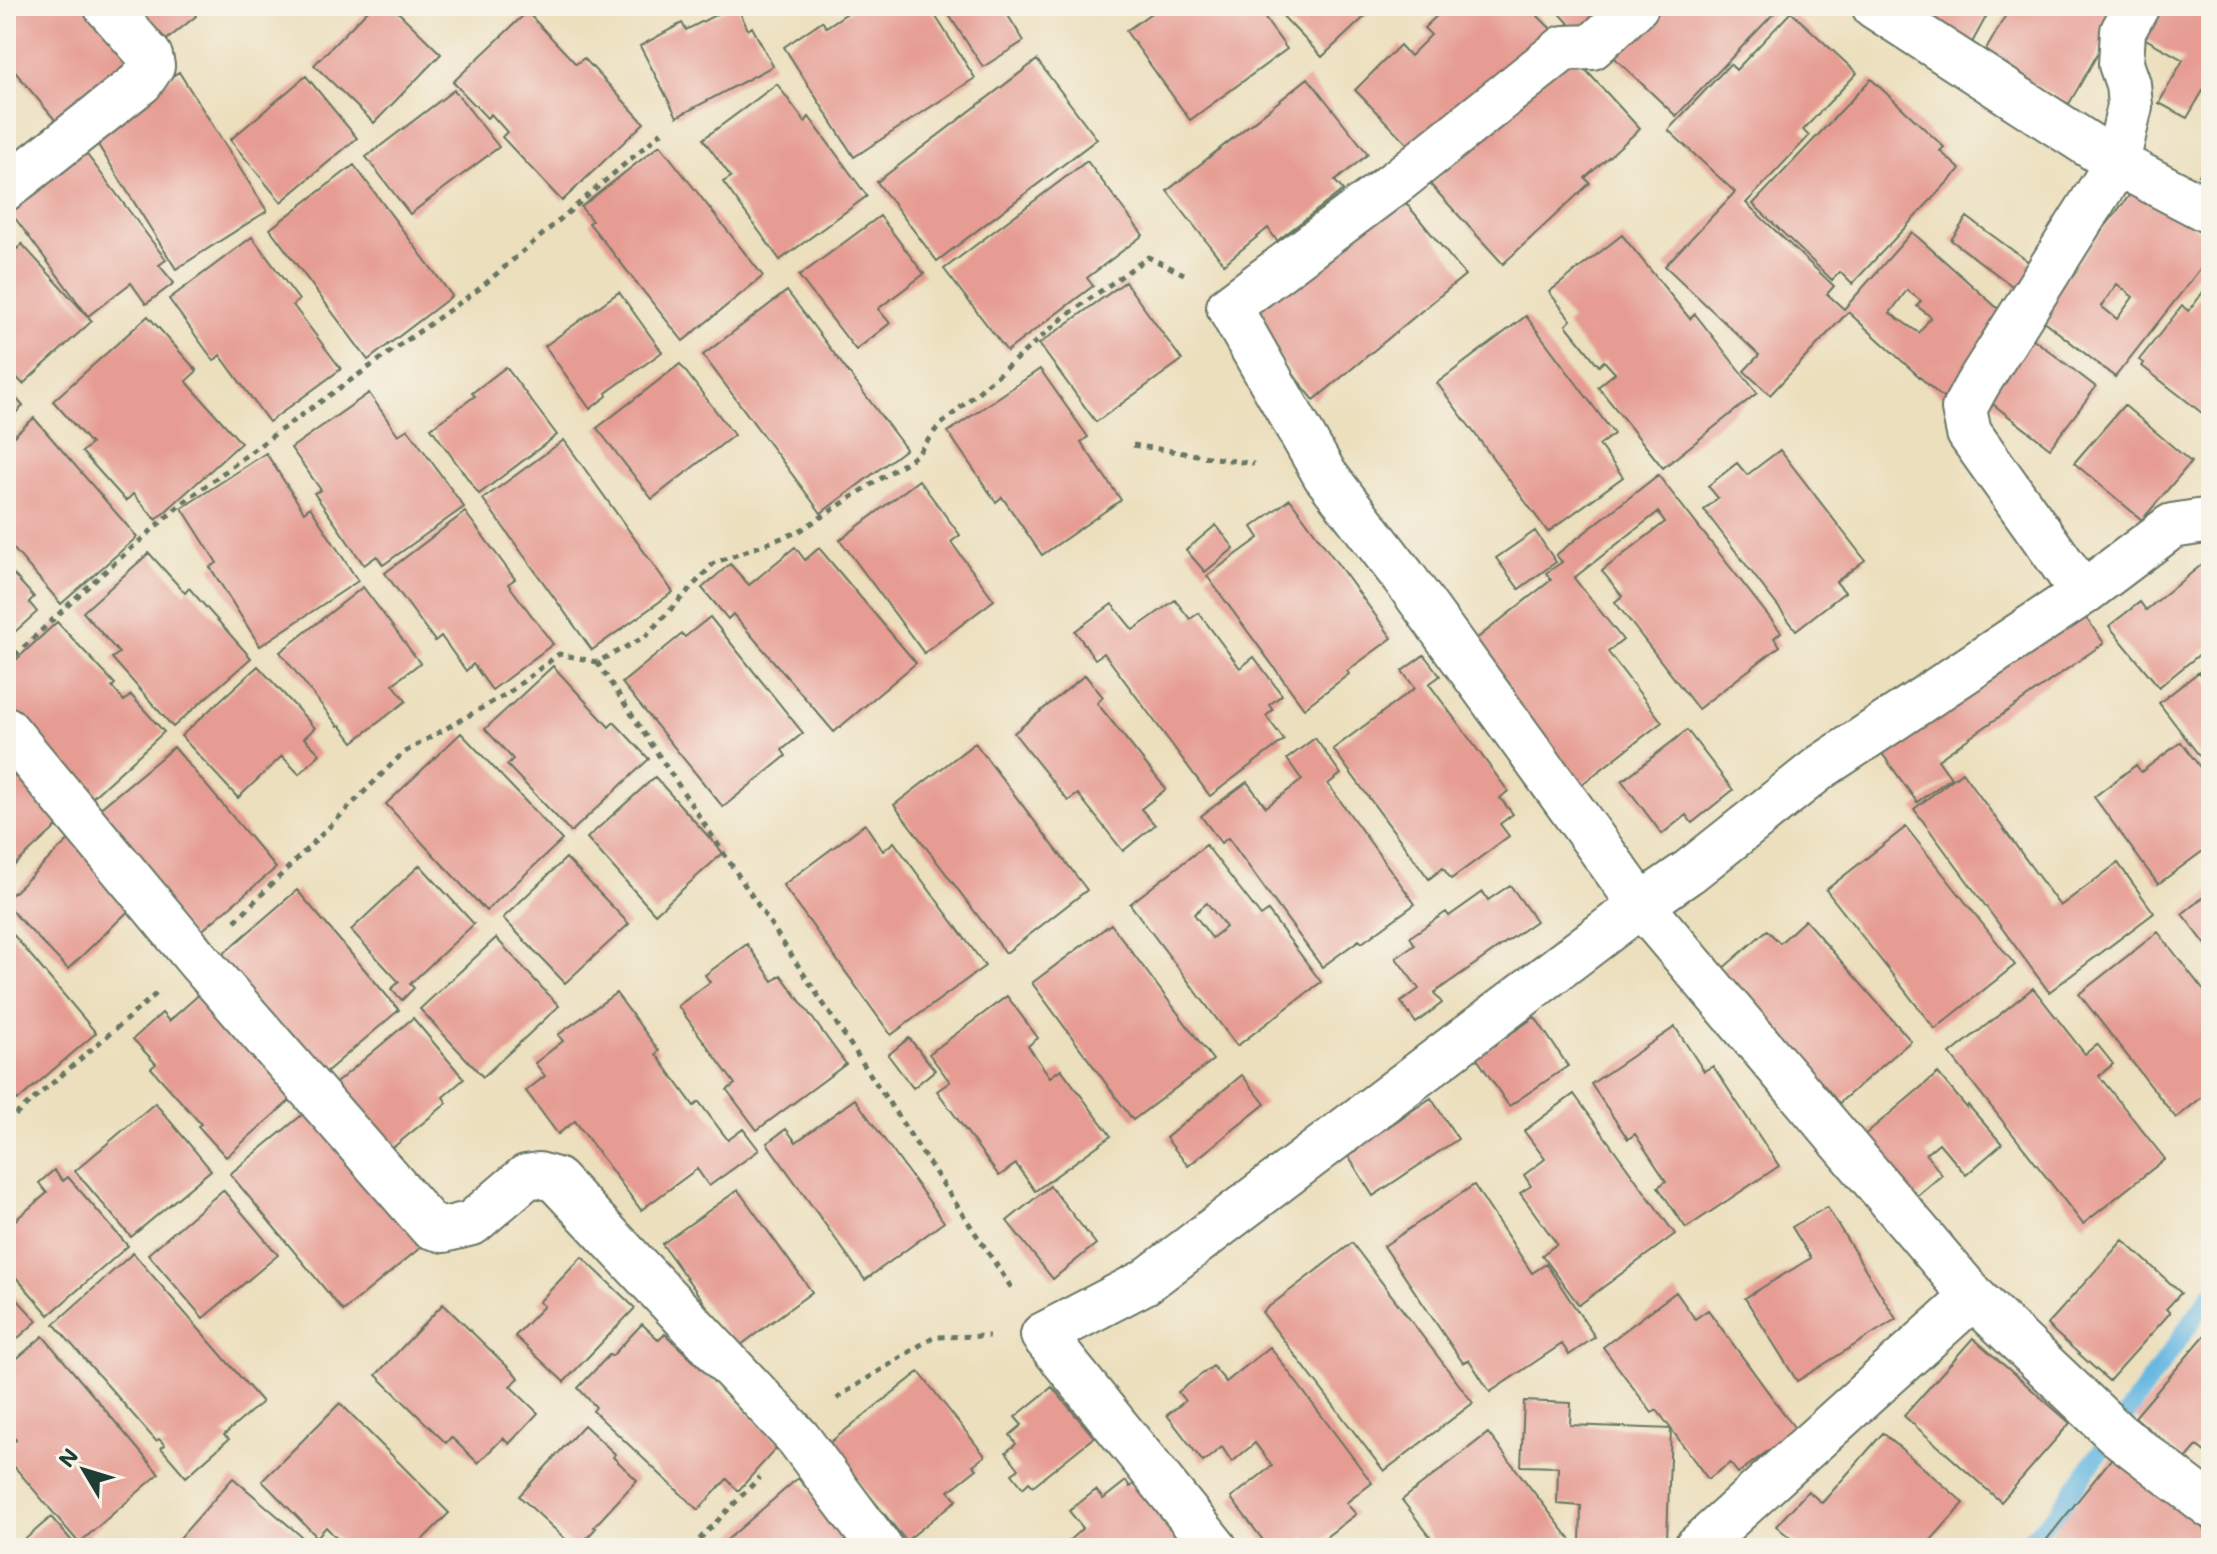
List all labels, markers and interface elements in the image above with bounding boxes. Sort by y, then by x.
north arrow [44,1430,124,1510]
text: N [51,1442,84,1473]

